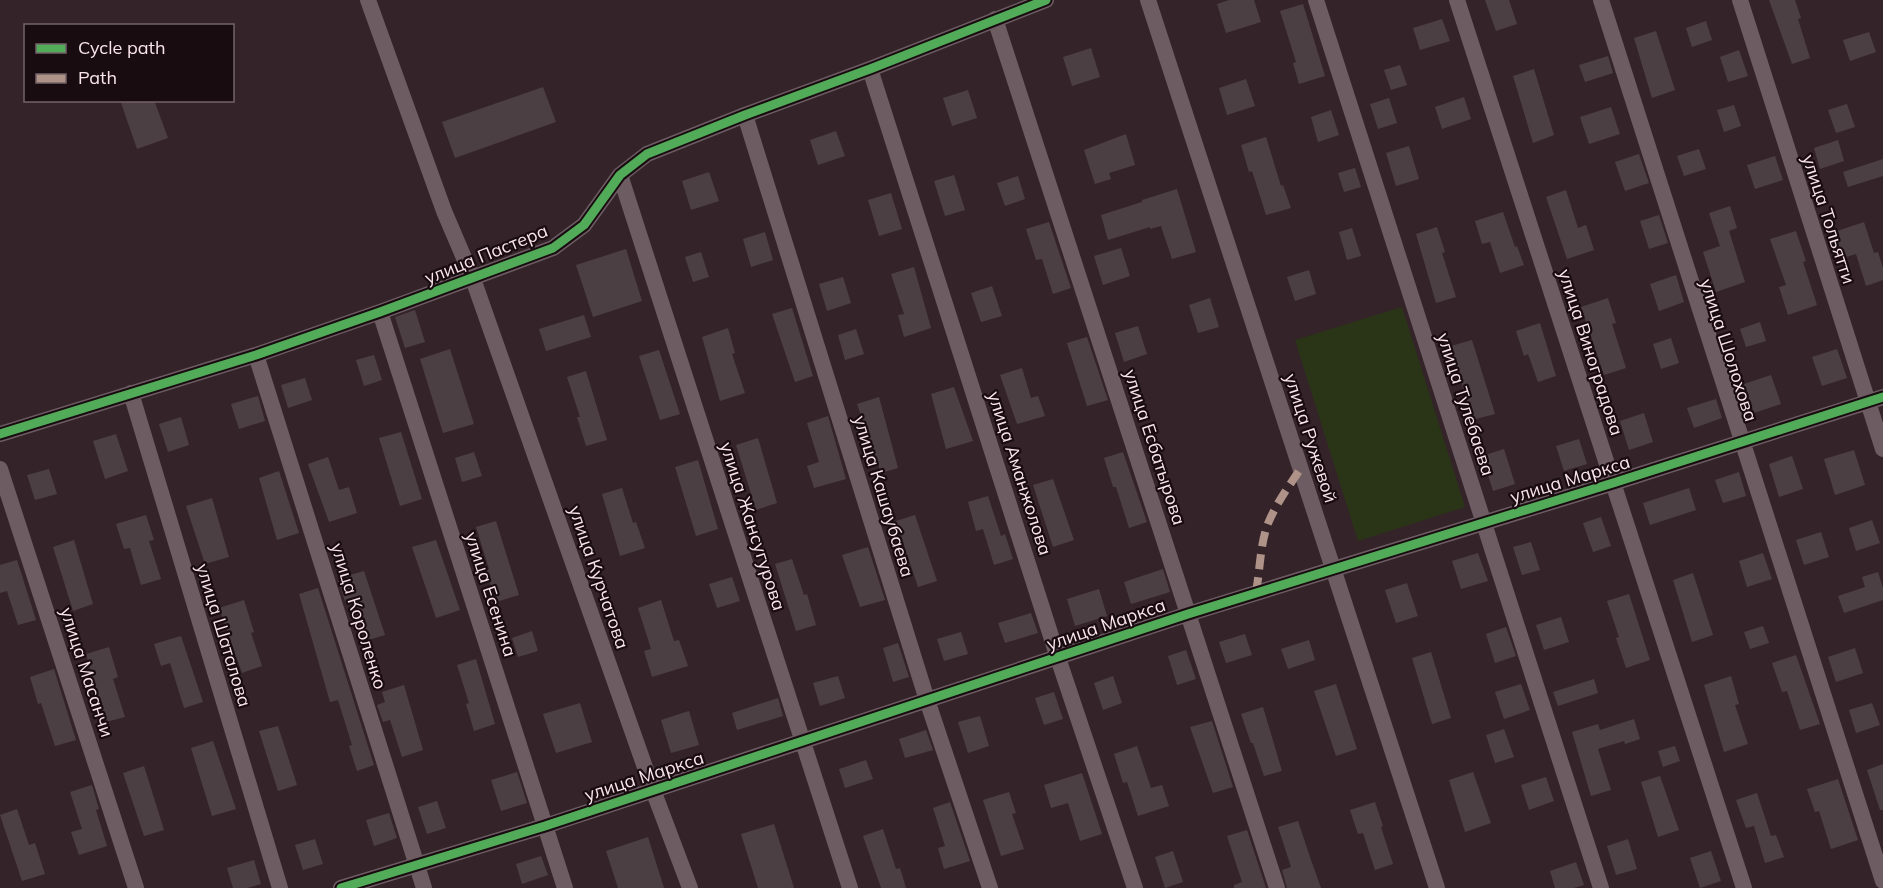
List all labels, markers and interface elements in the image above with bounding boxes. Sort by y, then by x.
legend [24,24,234,102]
text: Cycle path [78,36,165,59]
text: Path [78,66,117,89]
street label: улица Тольятти [1797,151,1861,287]
street label: улица Пастера [421,219,551,289]
street label: улица Виноградова [1553,266,1629,438]
street label: улица Шолохова [1695,276,1763,424]
street label: улица Тулебаева [1432,330,1500,478]
street label: улица Есбатырова [1119,366,1191,528]
street label: улица Ружевой [1279,371,1343,505]
street label: улица Аманжолова [983,388,1057,558]
street label: улица Кашаубаева [848,412,920,580]
street label: улица Жансугурова [715,439,791,613]
street label: улица Маркса [1507,450,1633,508]
street label: улица Курчатова [564,502,634,652]
street label: улица Есенина [460,529,522,659]
street label: улица Короленко [326,540,392,692]
street label: улица Шаталова [191,560,257,710]
street label: улица Маркса [1043,593,1169,655]
street label: улица Масанчи [55,604,119,740]
street label: улица Маркса [581,746,707,806]

